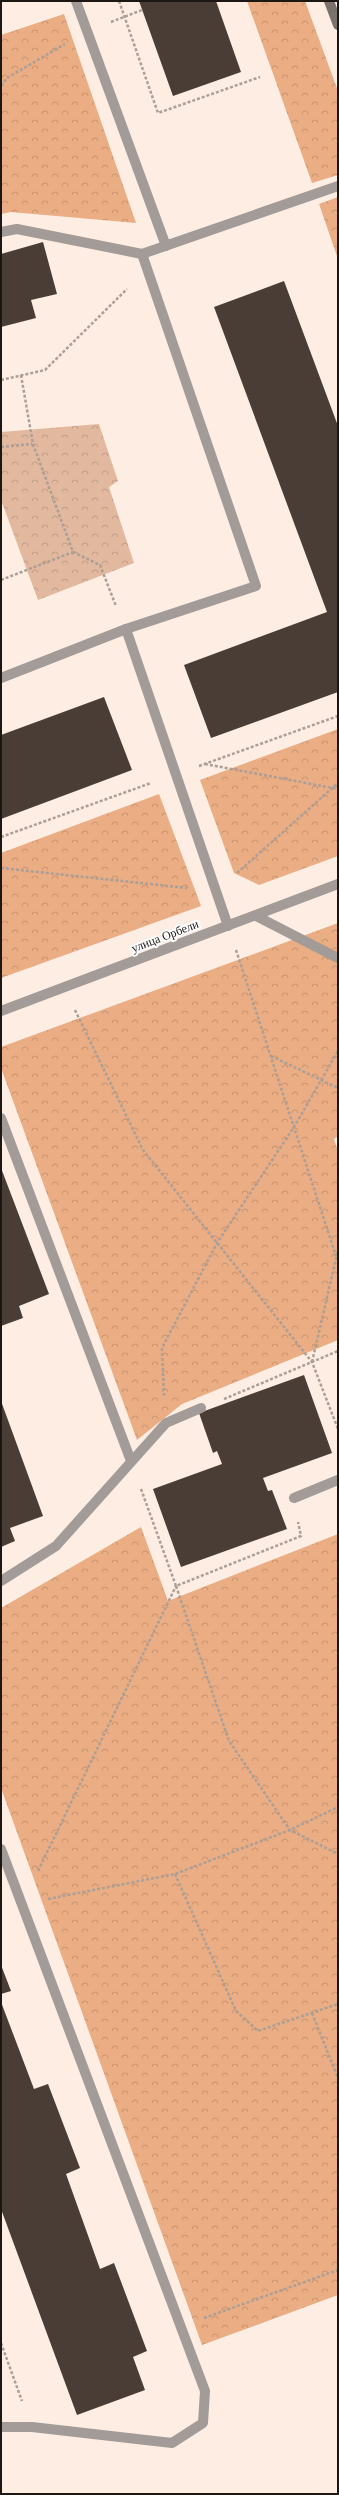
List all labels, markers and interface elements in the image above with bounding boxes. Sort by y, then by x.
street label: улица Орбели [129,917,201,955]

